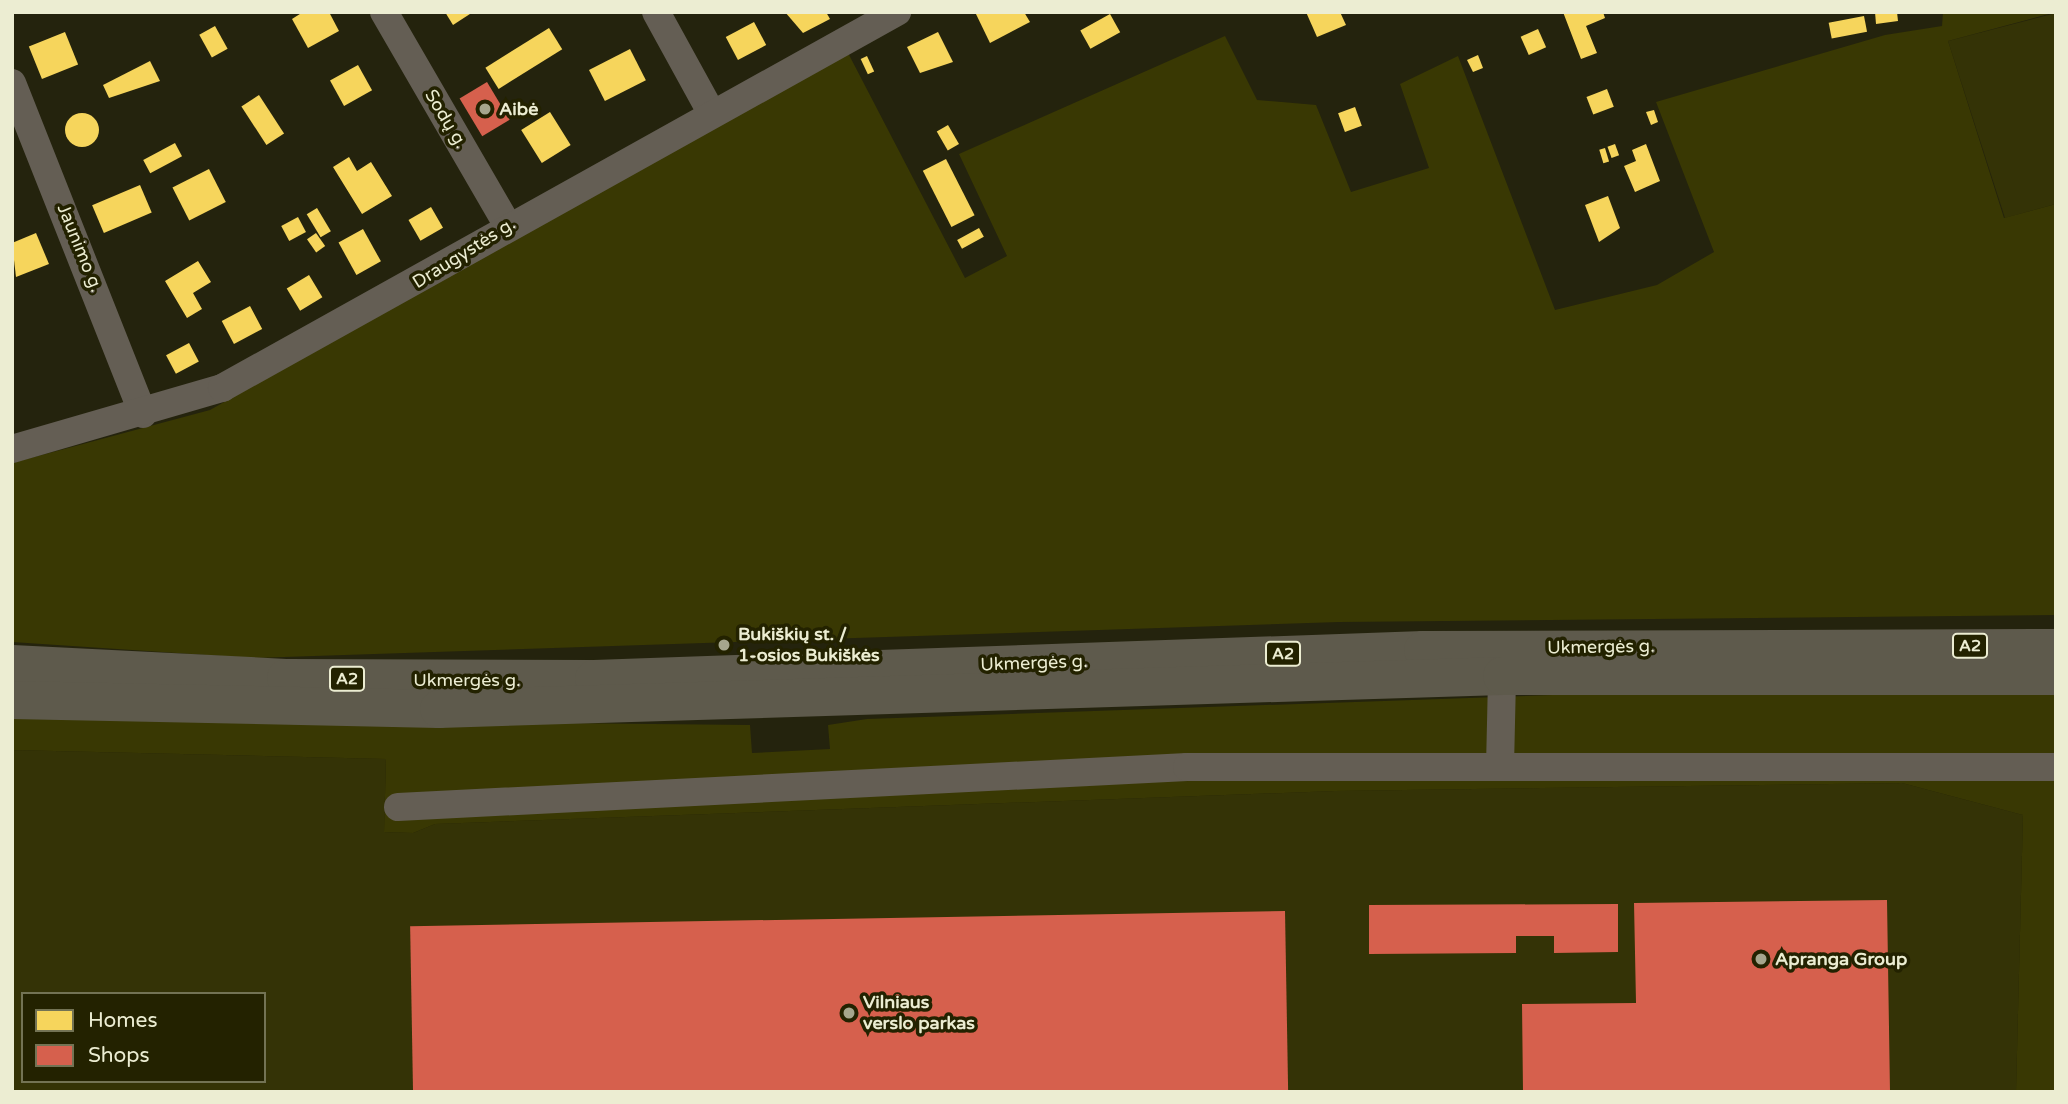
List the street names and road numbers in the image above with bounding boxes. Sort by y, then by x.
street label: Sodų g. [420,86,472,152]
street label: Jaunimo g. [53,201,107,295]
street label: Draugystės g. [409,213,519,293]
road number: A2 [1951,634,1989,659]
street label: Ukmergės g. [1547,635,1655,659]
road number: A2 [1264,642,1302,666]
street label: Ukmergės g. [980,650,1088,676]
road number: A2 [328,666,366,692]
street label: Ukmergės g. [413,669,521,691]

